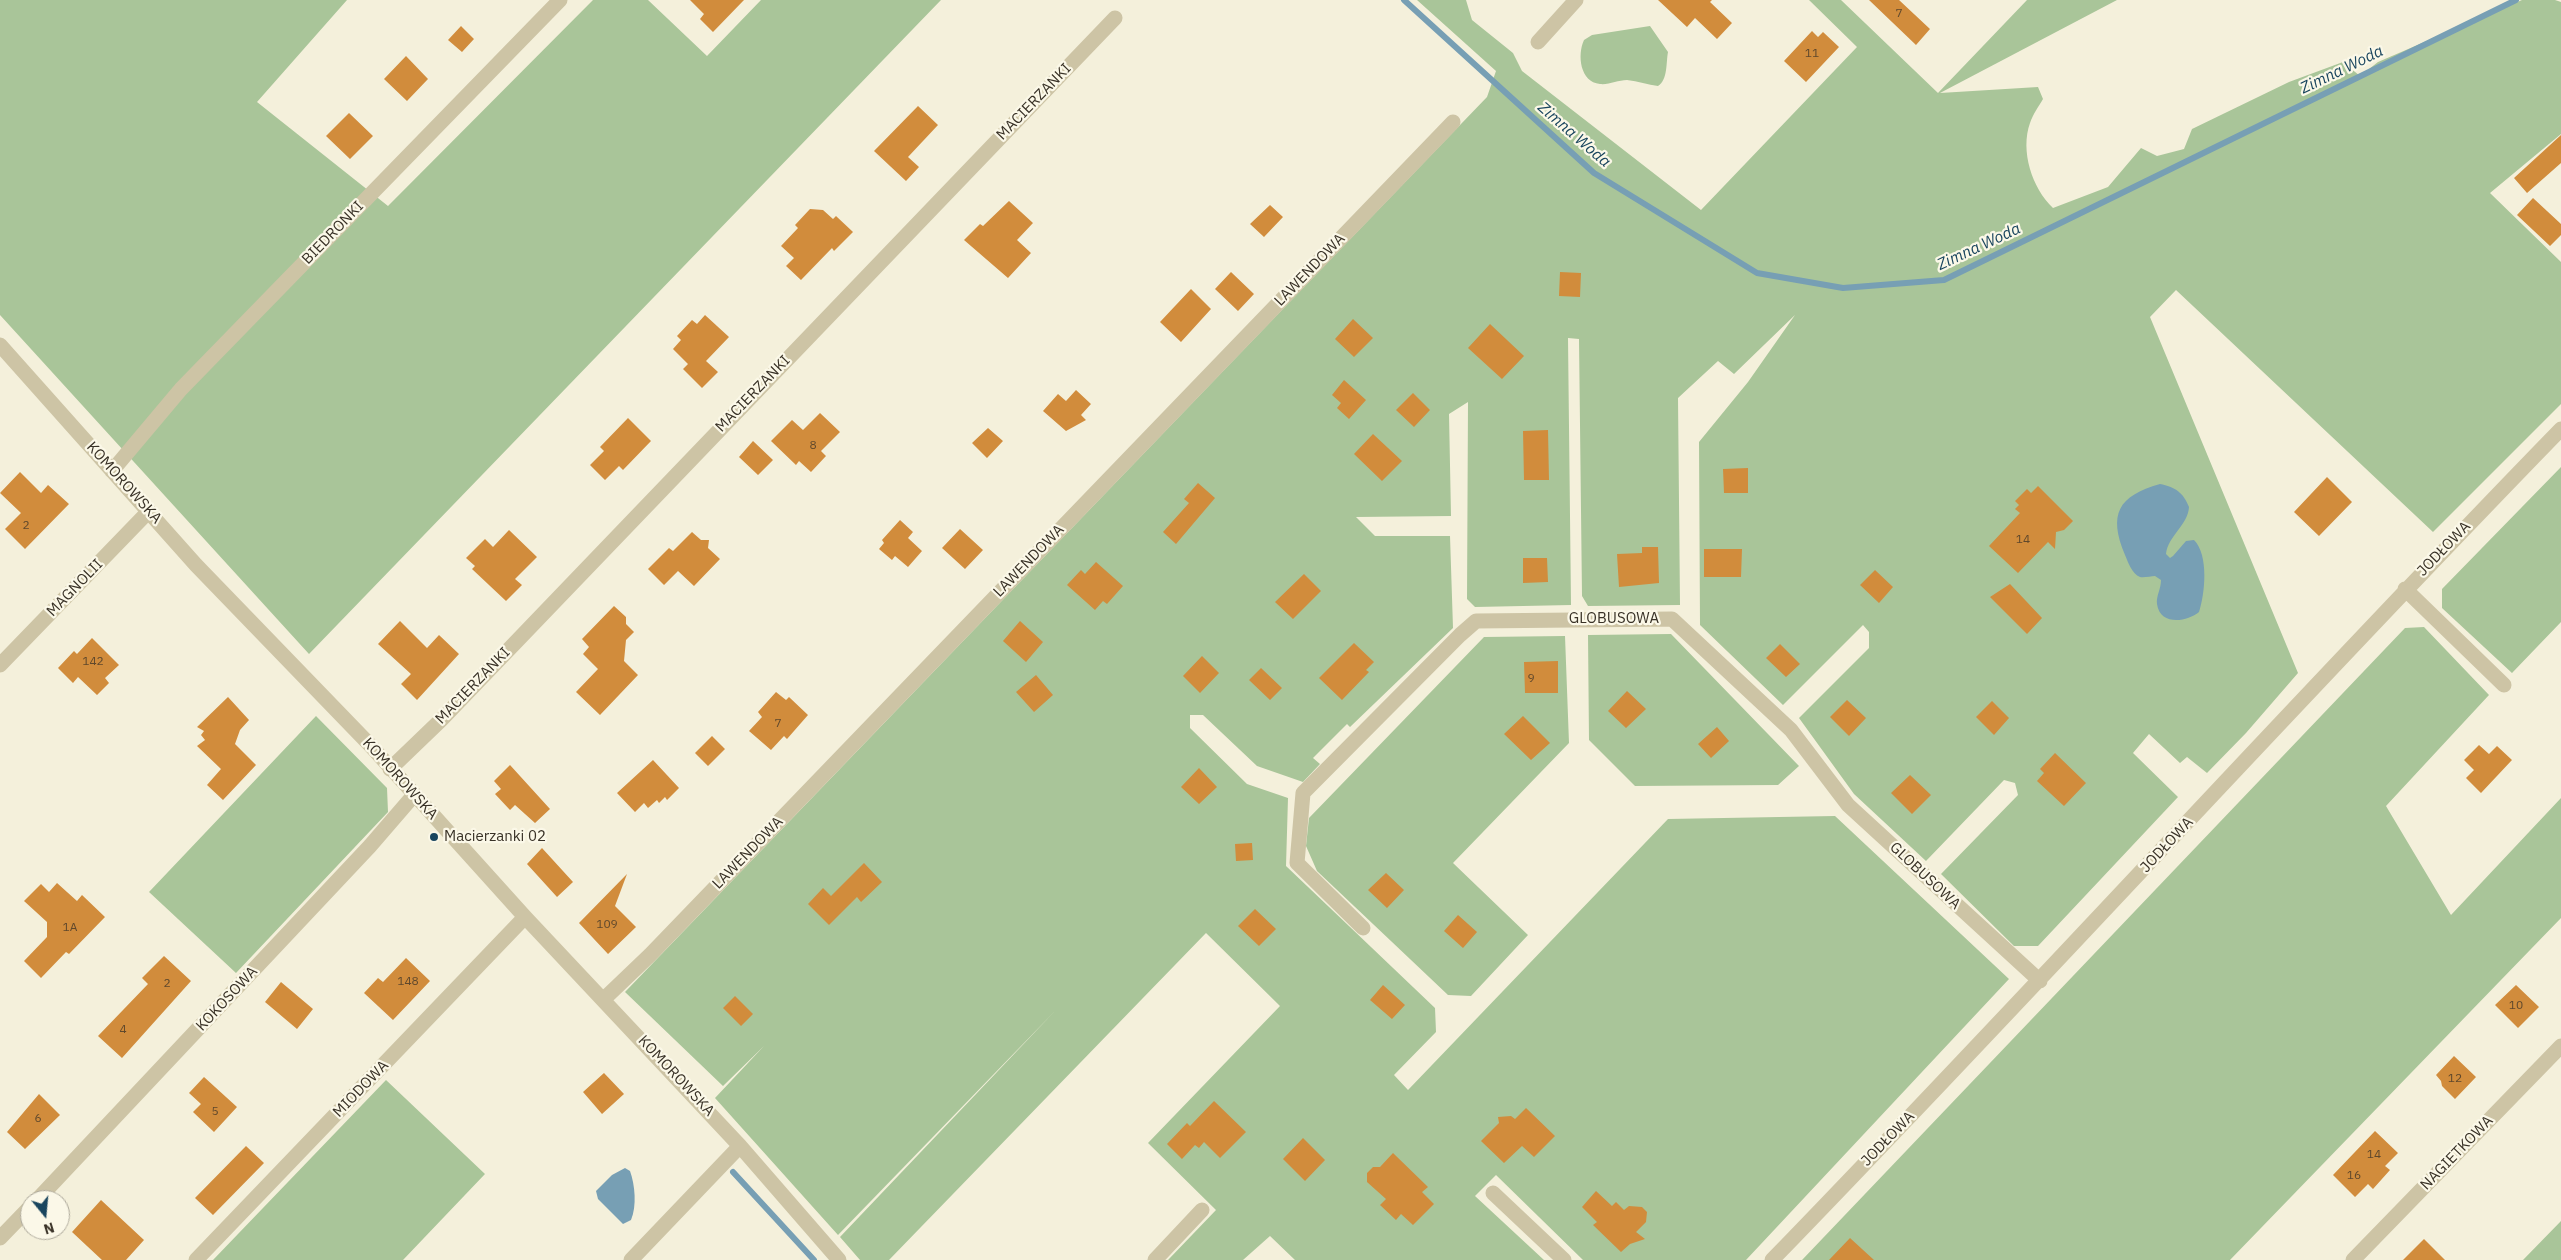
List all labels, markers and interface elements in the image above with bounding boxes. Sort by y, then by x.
house number: 7 [1895,7,1903,21]
water label: Zimna Woda [2297,42,2387,98]
house number: 11 [1805,47,1819,61]
street label: MACIERZANKI [993,60,1075,144]
water label: Zimna Woda [1534,98,1614,172]
street label: BIEDRONKI [298,198,368,268]
water label: Zimna Woda [1934,219,2024,275]
street label: LAWENDOWA [1271,230,1349,310]
street label: MACIERZANKI [712,352,794,436]
street label: KOMOROWSKA [83,438,165,528]
house number: 8 [809,439,817,453]
street label: JODŁOWA [2414,518,2474,580]
house number: 2 [22,519,30,533]
street label: LAWENDOWA [990,521,1068,601]
house number: 14 [2016,533,2030,547]
street label: MAGNOLII [43,556,107,620]
street label: GLOBUSOWA [1569,610,1659,628]
street label: MACIERZANKI [432,644,514,728]
house number: 142 [82,655,104,669]
house number: 9 [1527,672,1535,686]
house number: 7 [774,717,782,731]
street label: KOMOROWSKA [359,734,441,824]
street label: LAWENDOWA [709,813,787,893]
street label: JODŁOWA [2137,814,2197,876]
place label: Macierzanki 02 [444,828,546,846]
marker: Macierzanki 02 [428,831,440,843]
street label: GLOBUSOWA [1886,839,1964,913]
house number: 109 [596,918,618,932]
house number: 1A [63,921,77,935]
street label: KOKOSOWA [193,963,261,1035]
house number: 148 [397,975,419,989]
house number: 2 [163,977,171,991]
house number: 10 [2509,999,2523,1013]
house number: 4 [119,1023,127,1037]
street label: KOMOROWSKA [634,1032,718,1120]
street label: MIODOWA [329,1057,393,1121]
house number: 12 [2448,1072,2462,1086]
house number: 5 [211,1105,219,1119]
street label: JODŁOWA [1858,1108,1918,1170]
house number: 6 [34,1112,42,1126]
street label: NAGIETKOWA [2417,1112,2497,1194]
house number: 14 [2367,1148,2381,1162]
house number: 16 [2347,1169,2361,1183]
north arrow [20,1190,70,1240]
text: N [42,1218,57,1238]

